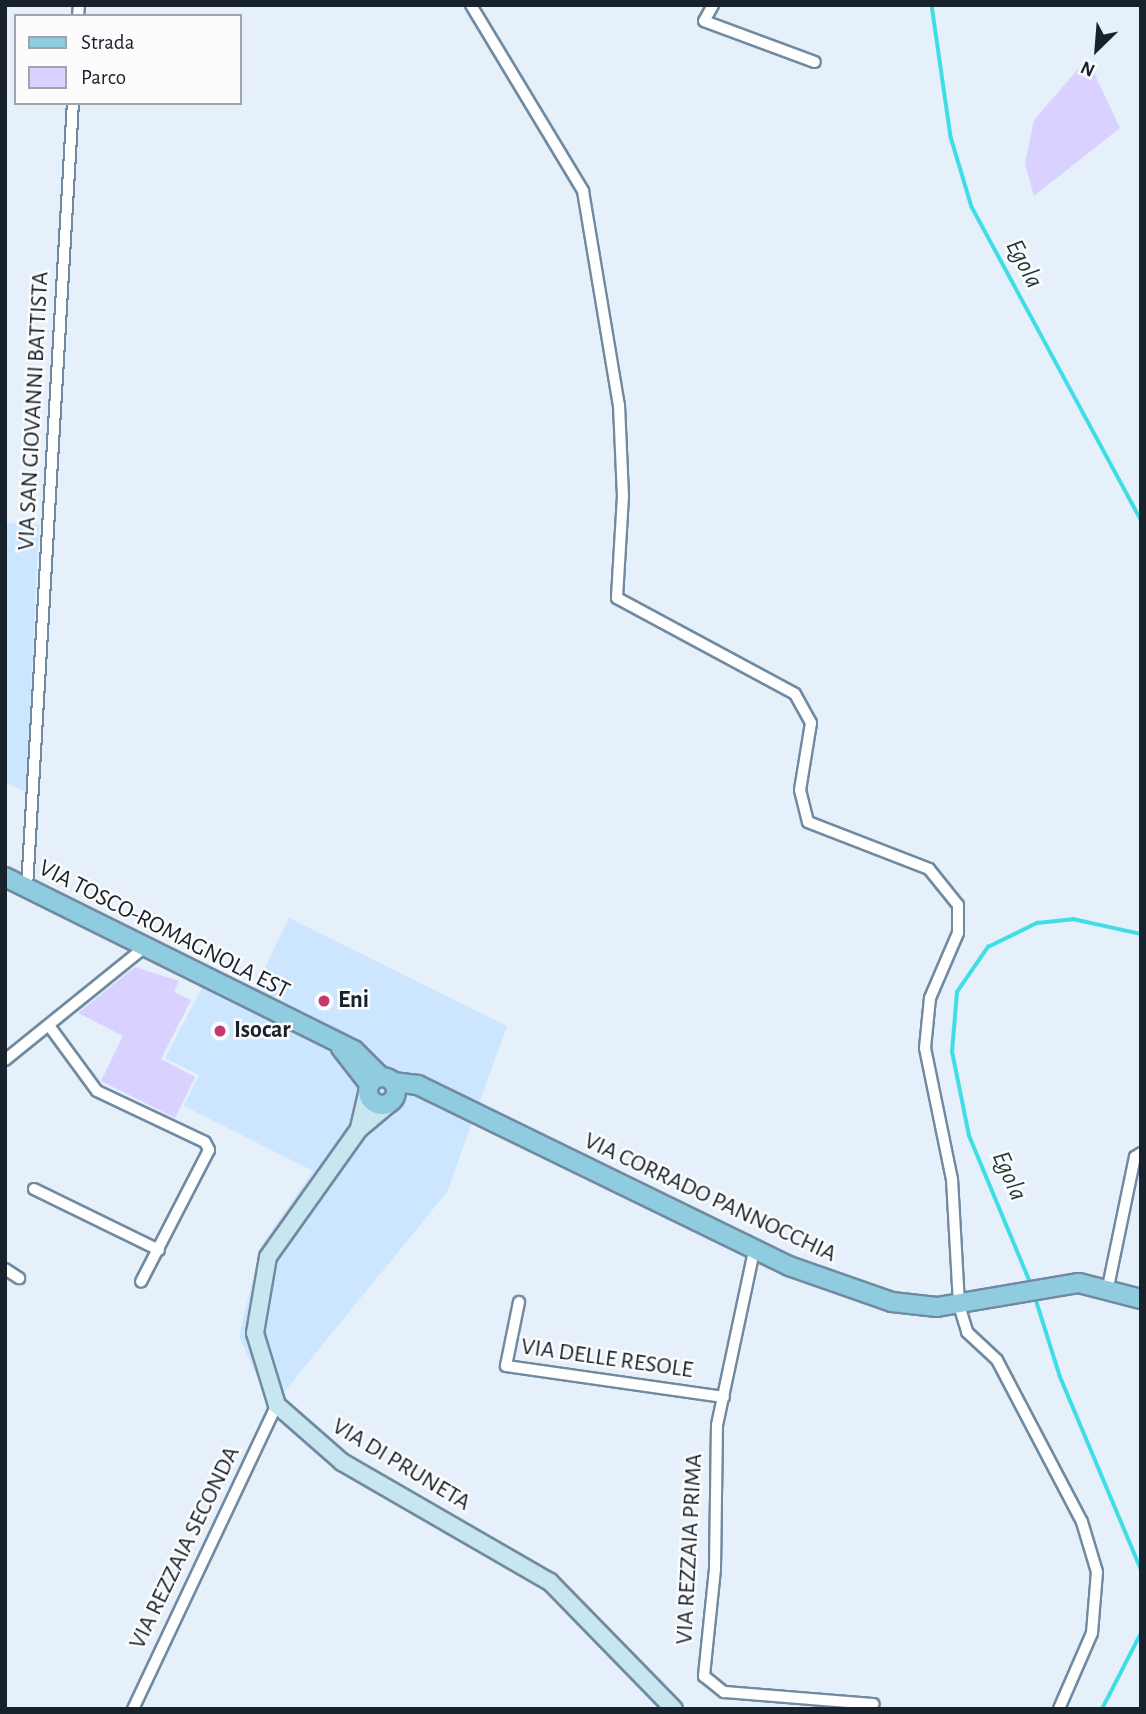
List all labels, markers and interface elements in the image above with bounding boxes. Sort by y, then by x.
legend [14,14,242,105]
north arrow [1062,14,1132,84]
text: Strada [81,32,134,53]
text: N [1078,57,1098,80]
text: Parco [81,67,126,88]
water label: Egola [998,234,1050,294]
street label: VIA SAN GIOVANNI BATTISTA [12,271,56,551]
street label: VIA TOSCO-ROMAGNOLA EST [34,854,294,1006]
place label: Eni [338,987,369,1015]
marker: Eni [316,993,332,1009]
place label: Isocar [234,1017,291,1045]
marker: Isocar [212,1023,228,1039]
street label: VIA CORRADO PANNOCCHIA [579,1127,841,1269]
water label: Egola [984,1146,1034,1206]
street label: VIA DELLE RESOLE [519,1333,695,1385]
street label: VIA DI PRUNETA [327,1412,475,1518]
street label: VIA REZZAIA SECONDA [123,1442,247,1654]
street label: VIA REZZAIA PRIMA [671,1453,709,1645]

